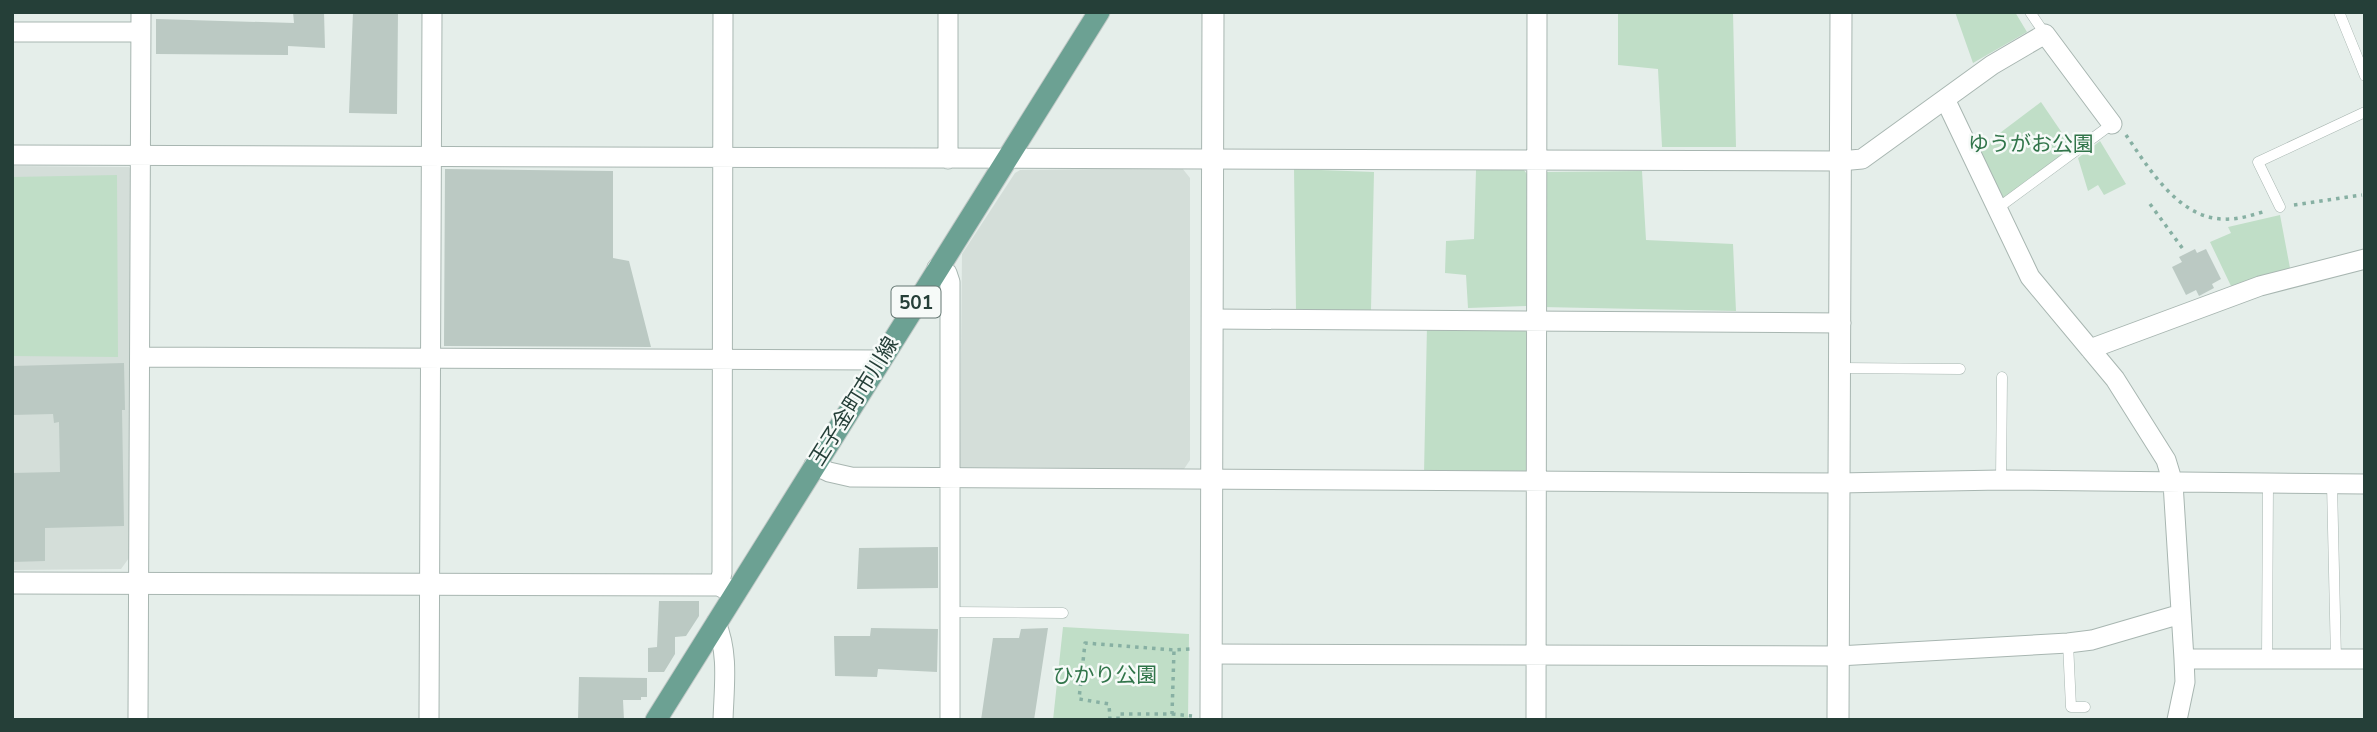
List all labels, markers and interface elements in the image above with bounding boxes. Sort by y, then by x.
park label: ゆうがお公園 [1968,130,2094,158]
road number: 501 [892,286,940,318]
street label: 王子金町市川線 [803,331,905,471]
park label: ひかり公園 [1053,661,1158,689]

